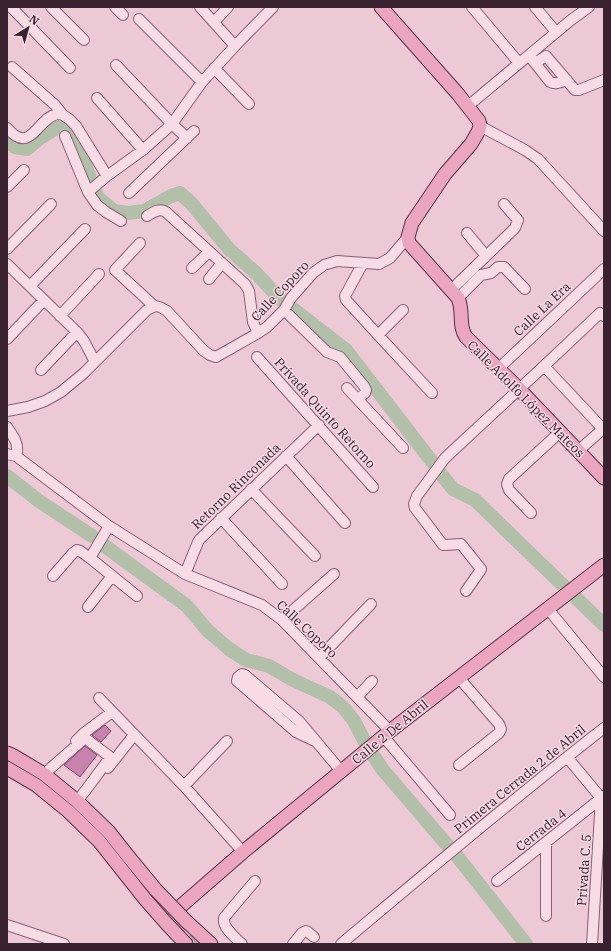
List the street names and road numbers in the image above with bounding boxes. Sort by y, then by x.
street label: Calle Coporo [247,257,313,325]
street label: Calle La Era [510,278,574,340]
street label: Calle Adolfo López Mateos [464,337,588,461]
street label: Privada Quinto Retorno [271,354,379,472]
street label: Retorno Rinconada [188,439,284,533]
street label: Calle Coporo [273,596,341,662]
street label: Calle 2 De Abril [348,696,432,768]
street label: Primera Cerrada 2 de Abril [451,721,589,837]
street label: Cerrada 4 [512,805,570,855]
street label: Privada C. 5 [573,834,595,906]

